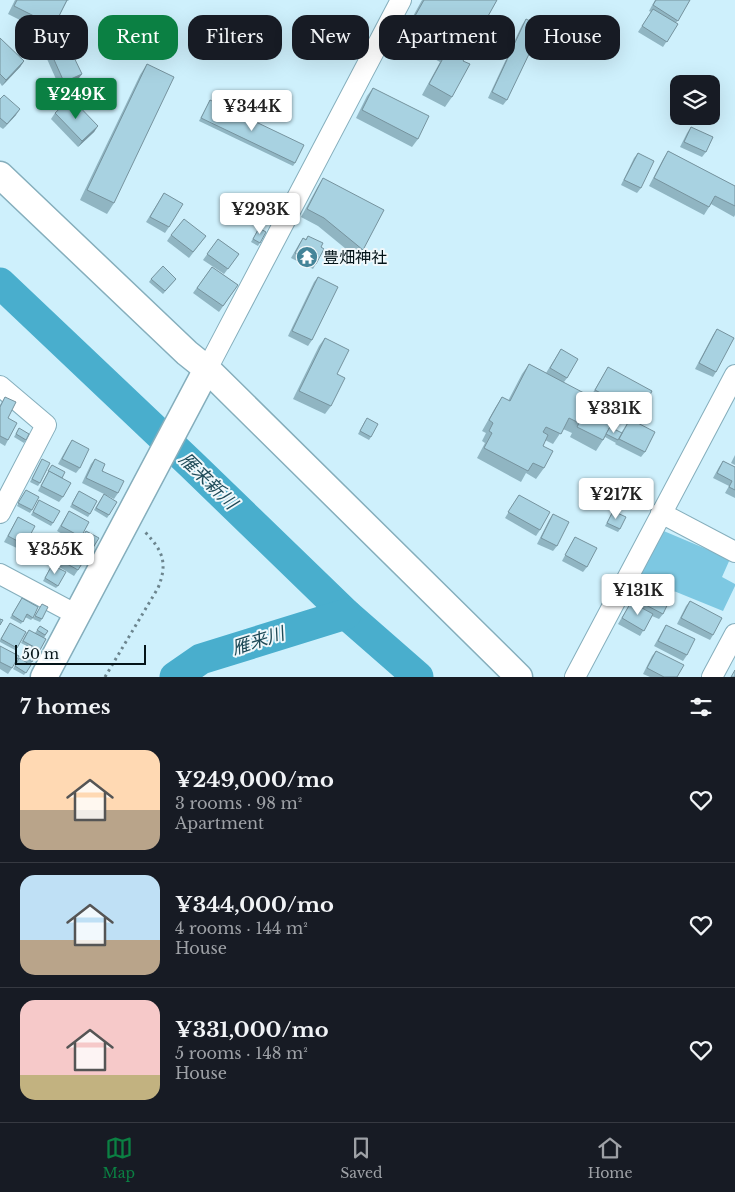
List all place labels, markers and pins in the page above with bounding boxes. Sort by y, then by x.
pin: ¥249K [41,78,111,120]
pin: ¥344K [217,90,287,132]
pin: ¥293K [225,192,295,235]
temple icon: 豊畑神社 [295,245,319,269]
place label: 豊畑神社 [323,247,387,267]
pin: ¥331K [579,392,649,434]
pin: ¥217K [581,478,651,520]
pin: ¥355K [20,532,90,575]
pin: ¥131K [603,574,673,616]

